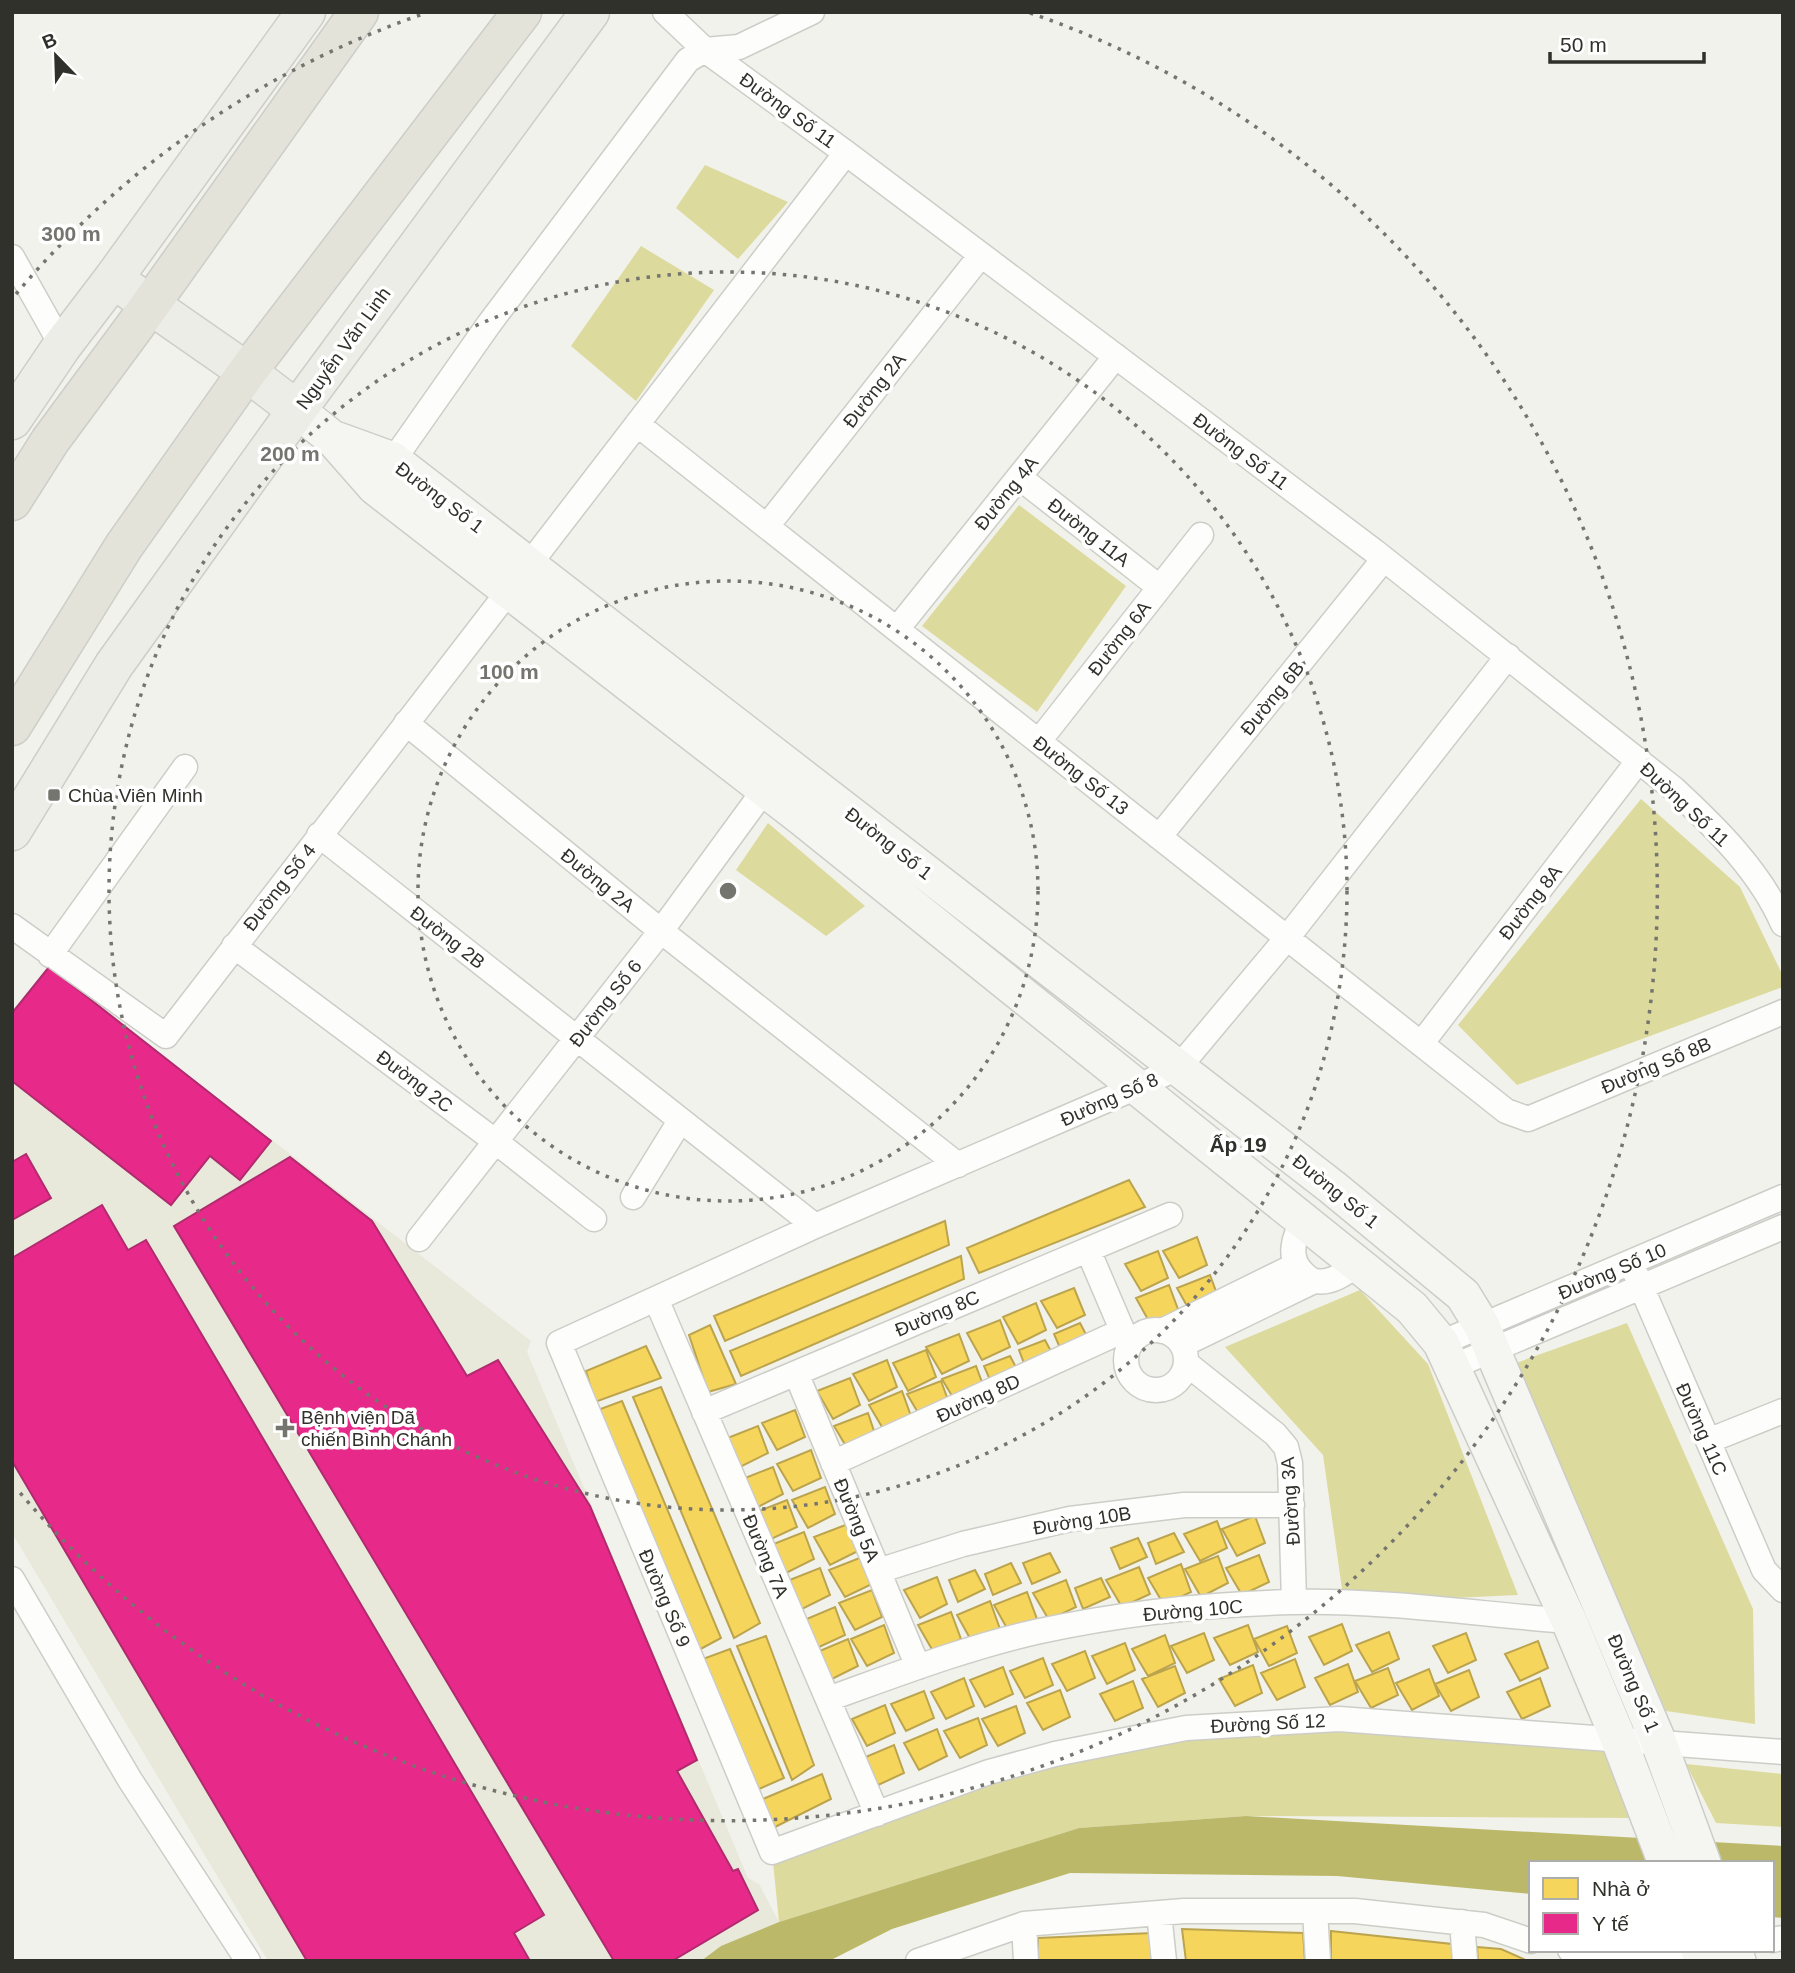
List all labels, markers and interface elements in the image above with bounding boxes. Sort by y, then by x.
north arrow [21,21,91,91]
scale bar [1550,21,1704,65]
text: B [39,28,60,53]
text: 50 m [1560,33,1607,56]
street label: Đường Số 11 [736,69,840,152]
text: 300 m [41,222,101,245]
street label: Nguyễn Văn Linh [292,283,395,413]
street label: Đường 2A [839,349,910,432]
street label: Đường Số 11 [1189,409,1292,494]
text: 200 m [260,442,320,465]
street label: Đường 4A [970,452,1043,534]
street label: Đường Số 1 [392,458,488,537]
street label: Đường 11A [1044,494,1134,571]
street label: Đường 6A [1084,597,1155,680]
street label: Đường 6B [1236,657,1308,739]
text: 100 m [479,660,539,683]
street label: Đường Số 13 [1029,732,1132,819]
street label: Đường Số 11 [1636,758,1733,851]
place label: Chùa Viên Minh [68,785,203,806]
marker: Chùa Viên Minh [46,787,62,803]
street label: Đường Số 1 [841,803,936,884]
street label: Đường Số 4 [239,839,320,935]
street label: Đường 2A [557,844,639,917]
street label: Đường 8A [1495,861,1566,944]
centre of rings [716,879,740,903]
street label: Đường 2B [406,902,489,973]
street label: Đường Số 6 [565,956,646,1051]
street label: Đường Số 8B [1598,1033,1714,1098]
street label: Đường 2C [373,1046,457,1117]
street label: Đường Số 8 [1057,1069,1161,1130]
district label: Ấp 19 [1209,1133,1267,1156]
street label: Đường Số 1 [1289,1150,1383,1232]
street label: Đường Số 10 [1555,1239,1669,1304]
street label: Đường 8C [892,1286,983,1341]
street label: Đường 8D [933,1370,1023,1427]
street label: Đường 11C [1672,1380,1731,1479]
place label: Bệnh viện Dã chiến Bình Chánh [301,1407,452,1450]
marker: Bệnh viện Dã chiến Bình Chánh [275,1418,295,1438]
street label: Đường 3A [1277,1456,1304,1546]
street label: Đường 5A [830,1475,884,1565]
street label: Đường 10B [1031,1502,1133,1539]
street label: Đường 7A [739,1511,793,1601]
street label: Đường Số 9 [634,1546,695,1650]
street label: Đường 10C [1142,1596,1244,1625]
street label: Đường Số 1 [1603,1631,1664,1735]
street label: Đường Số 12 [1210,1710,1326,1737]
legend [1529,1861,1774,1952]
text: Nhà ở [1592,1877,1650,1900]
text: Y tế [1592,1912,1629,1935]

